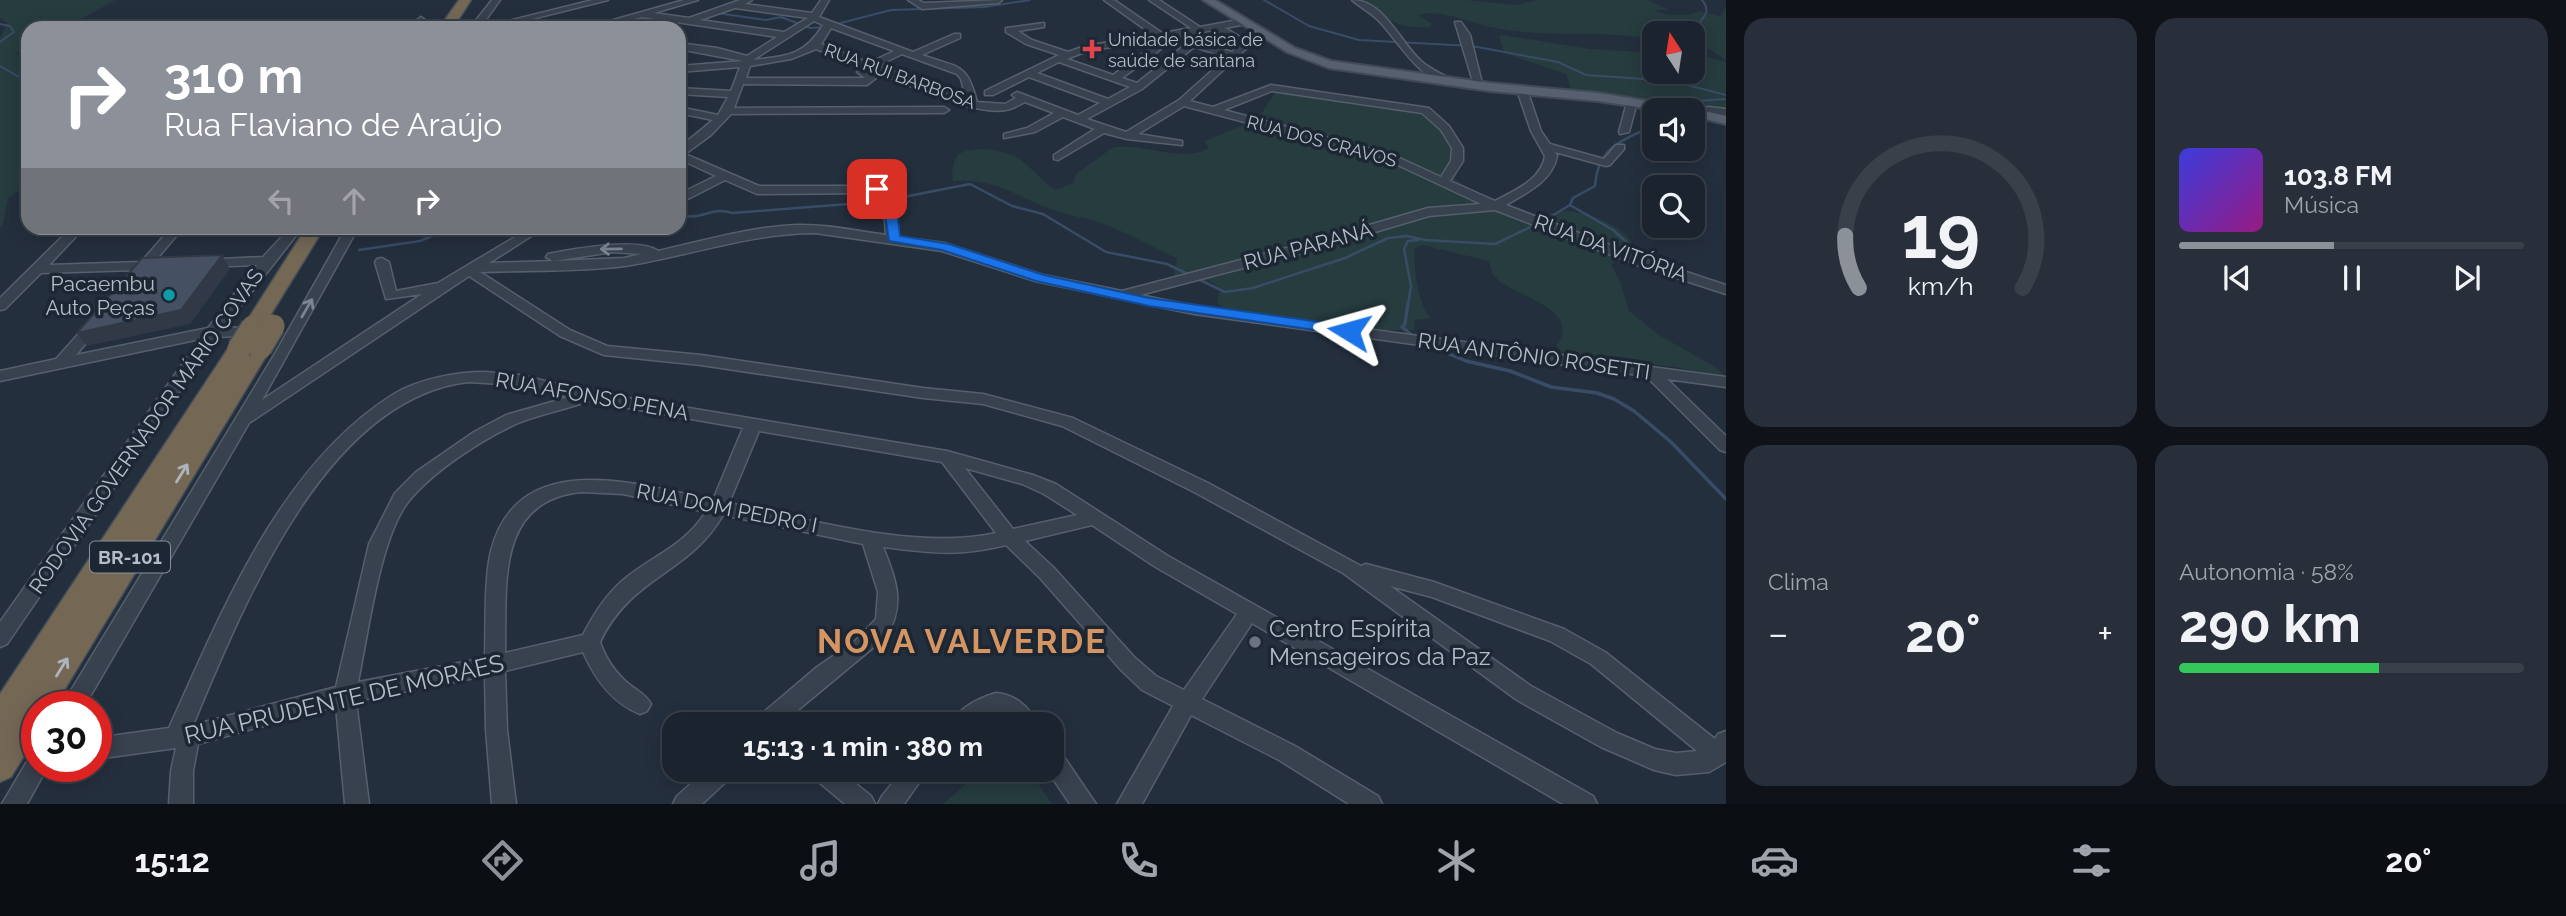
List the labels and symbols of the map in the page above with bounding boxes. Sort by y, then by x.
north arrow [1642,21,1704,84]
place label: Unidade básica de saúde de santana [1108,29,1263,71]
street label: RUA RUI BARBOSA [822,39,978,113]
marker: Unidade básica de saúde de santana [1082,39,1102,59]
street label: RUA DOS CRAVOS [1245,111,1399,171]
pin [847,159,907,219]
street label: RUA DA VITÓRIA [1531,209,1691,287]
street label: RUA PARANÁ [1241,217,1375,275]
one-way arrow [600,243,623,256]
street label: RODOVIA GOVERNADOR MÁRIO COVAS [24,263,269,598]
place label: Pacaembu Auto Peças [46,271,155,320]
marker: Pacaembu Auto Peças [161,287,177,303]
position arrow [1312,294,1386,368]
one-way arrow [300,299,314,319]
street label: RUA ANTÔNIO ROSETTI [1416,327,1652,385]
street label: RUA AFONSO PENA [494,367,690,425]
one-way arrow [175,464,189,484]
street label: RUA DOM PEDRO I [635,478,819,538]
road number: BR-101 [90,542,170,572]
place label: Centro Espírita Mensageiros da Paz [1269,614,1491,671]
district label: NOVA VALVERDE [817,622,1107,661]
marker: Centro Espírita Mensageiros da Paz [1247,634,1263,650]
street label: RUA PRUDENTE DE MORAES [181,648,507,750]
one-way arrow [55,657,69,677]
speed limit sign: 30 [21,691,112,782]

